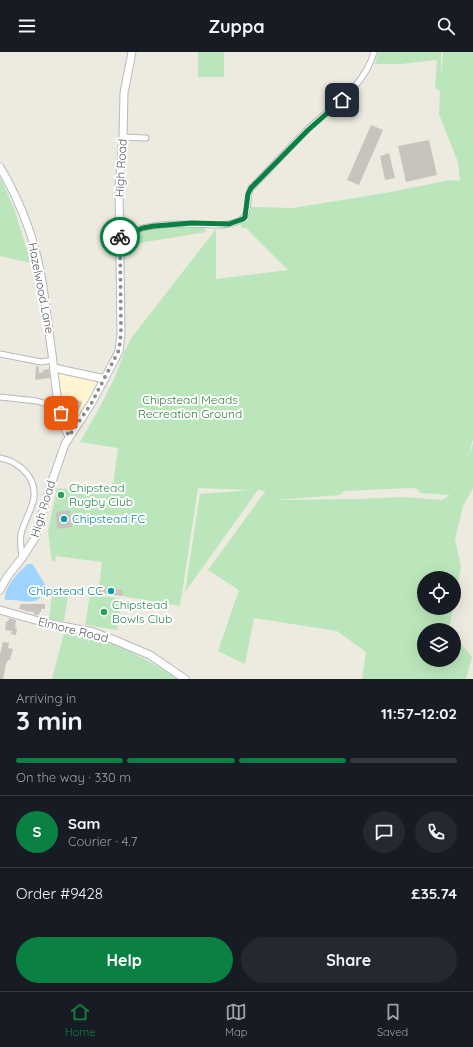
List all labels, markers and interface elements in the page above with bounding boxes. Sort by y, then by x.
icon: menu [16,15,38,37]
text: Zuppa [208,15,265,38]
icon: search [435,15,457,37]
pin [325,83,359,117]
icon: home [331,89,353,111]
street label: High Road [111,138,130,198]
courier [100,217,140,257]
icon: bike [109,226,131,248]
street label: Hazelwood Lane [25,241,58,335]
park label: Chipstead Meads Recreation Ground [138,392,242,421]
pin [44,396,78,430]
icon: bag [50,402,72,424]
street label: High Road [27,479,58,539]
place label: Chipstead Rugby Club [69,480,133,509]
marker: Chipstead Rugby Club [56,490,66,500]
place label: Chipstead FC [72,511,145,526]
marker: Chipstead FC [59,514,69,524]
map controls [417,571,461,667]
button: locate [417,571,461,615]
place label: Chipstead CC [29,583,103,598]
marker: Chipstead CC [106,586,116,596]
place label: Chipstead Bowls Club [112,597,172,626]
marker: Chipstead Bowls Club [99,607,109,617]
street label: Elmore Road [36,614,110,645]
button: layers [417,623,461,667]
text: Arriving in [16,690,76,706]
text: 3 min [16,704,83,737]
text: 11:57–12:02 [381,704,457,723]
text: On the way · 330 m [16,769,131,785]
button: chat [363,811,405,853]
button: phone [415,811,457,853]
text: Sam [68,814,100,833]
text: S [33,822,41,841]
text: Courier · 4.7 [68,833,137,849]
text: Order #9428 [16,884,103,903]
text: £35.74 [411,884,457,903]
button: Help [16,937,233,983]
button: Share [241,937,457,983]
tab: Home [65,1001,96,1039]
tab: Map [225,1001,247,1039]
tab: Saved [377,1001,408,1039]

